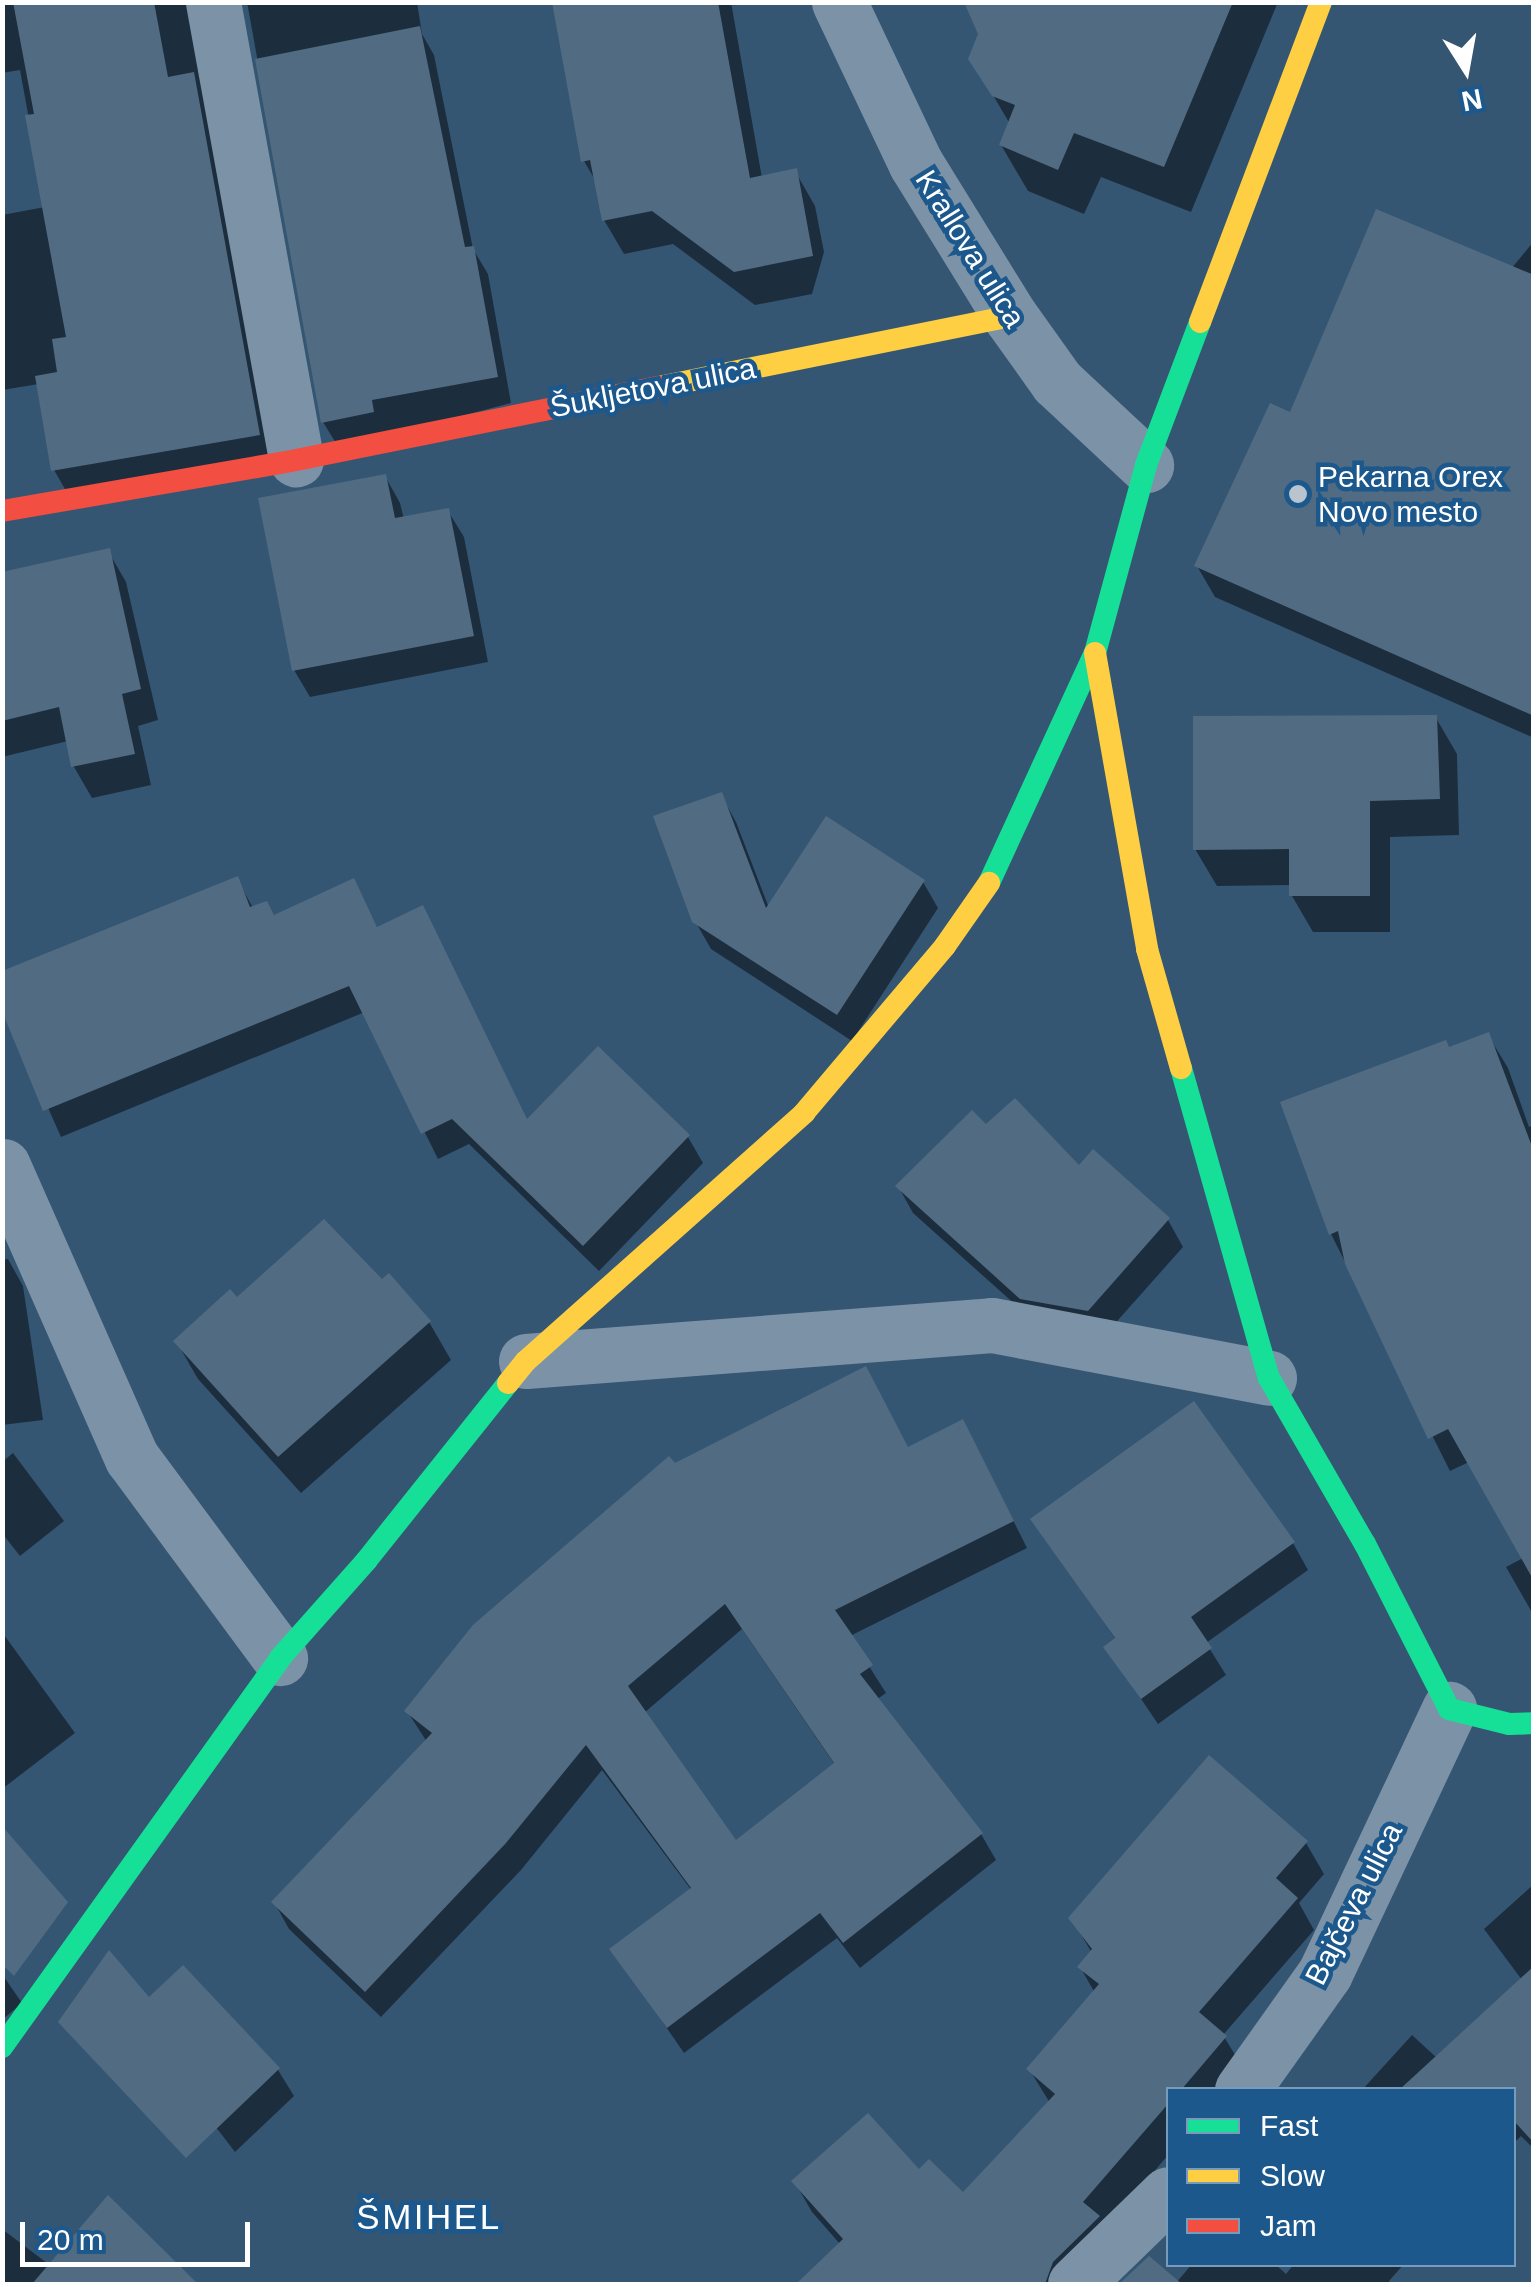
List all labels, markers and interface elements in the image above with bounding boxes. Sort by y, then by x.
north arrow [1416,20,1516,120]
text: N [1459,83,1485,117]
street label: Krallova ulica [907,164,1033,334]
street label: Šukljetova ulica [547,350,759,426]
place label: Pekarna Orex Novo mesto [1318,459,1503,530]
marker: Pekarna Orex Novo mesto [1287,483,1309,505]
street label: Bajčeva ulica [1298,1817,1410,1991]
legend [1166,2087,1516,2267]
text: Fast [1260,2109,1318,2142]
text: Slow [1260,2159,1325,2192]
district label: ŠMIHEL [356,2196,502,2238]
scale bar [25,2202,255,2264]
text: Jam [1260,2209,1317,2242]
text: 20 m [37,2223,104,2256]

